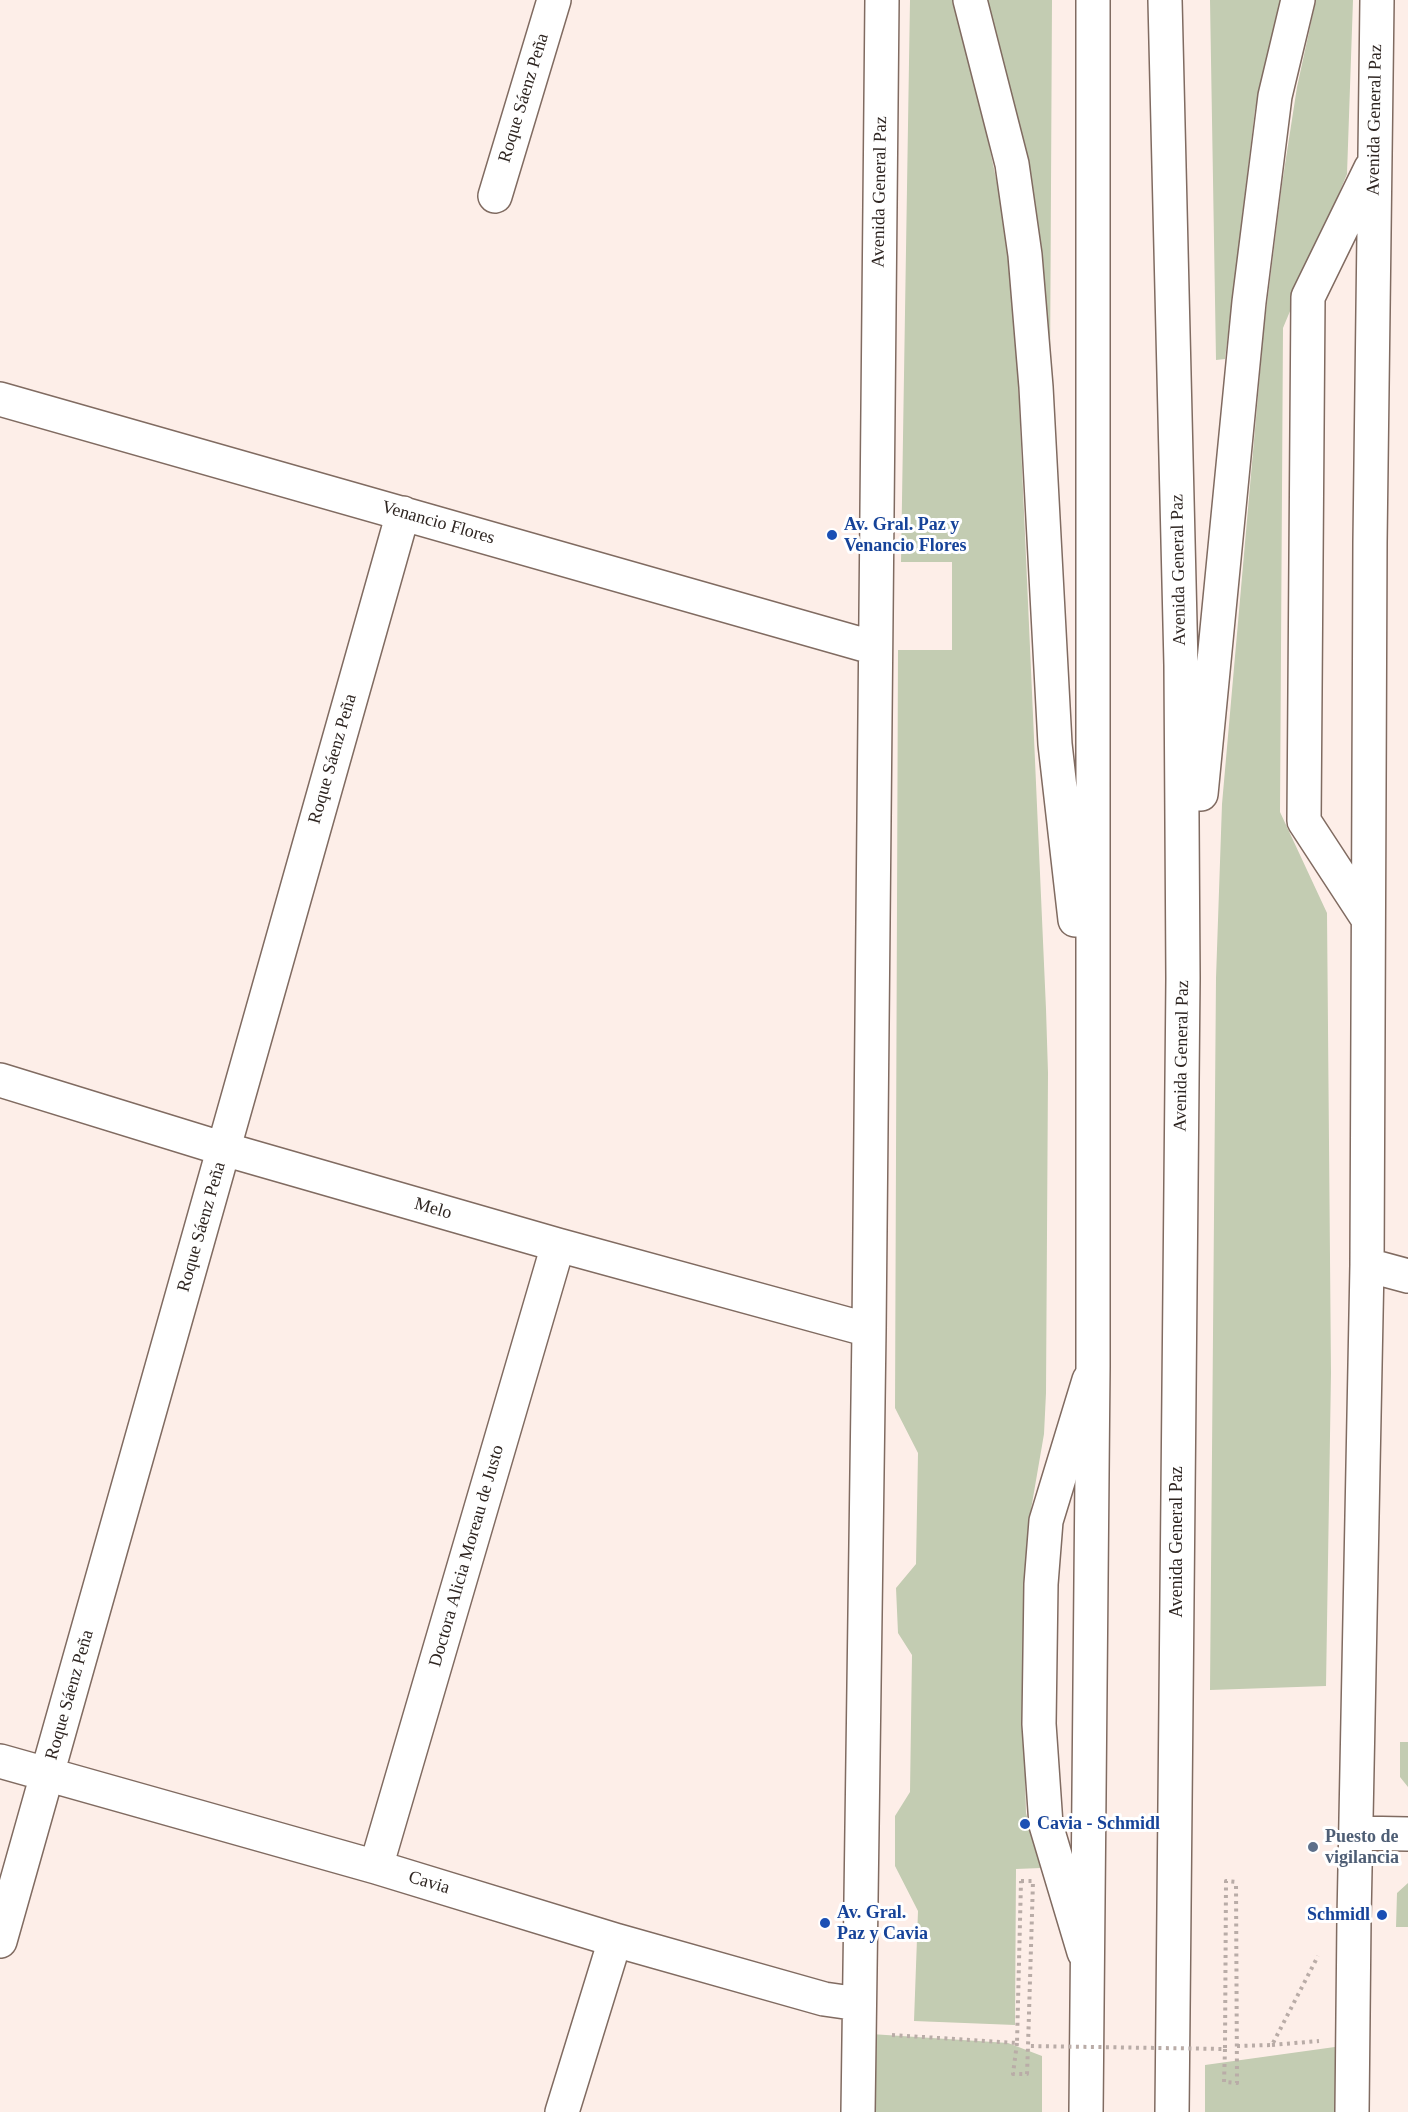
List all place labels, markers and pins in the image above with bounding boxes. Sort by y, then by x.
place label: Av. Gral. Paz y Venancio Flores [844,514,967,556]
marker: Av. Gral. Paz y Venancio Flores [825,528,839,542]
place label: Cavia - Schmidl [1037,1813,1160,1835]
marker: Cavia - Schmidl [1018,1817,1032,1831]
place label: Puesto de vigilancia [1325,1826,1399,1868]
marker: Puesto de vigilancia [1306,1840,1320,1854]
place label: Av. Gral. Paz y Cavia [837,1902,928,1944]
place label: Schmidl [1307,1904,1370,1926]
marker: Schmidl [1375,1908,1389,1922]
marker: Av. Gral. Paz y Cavia [818,1916,832,1930]

